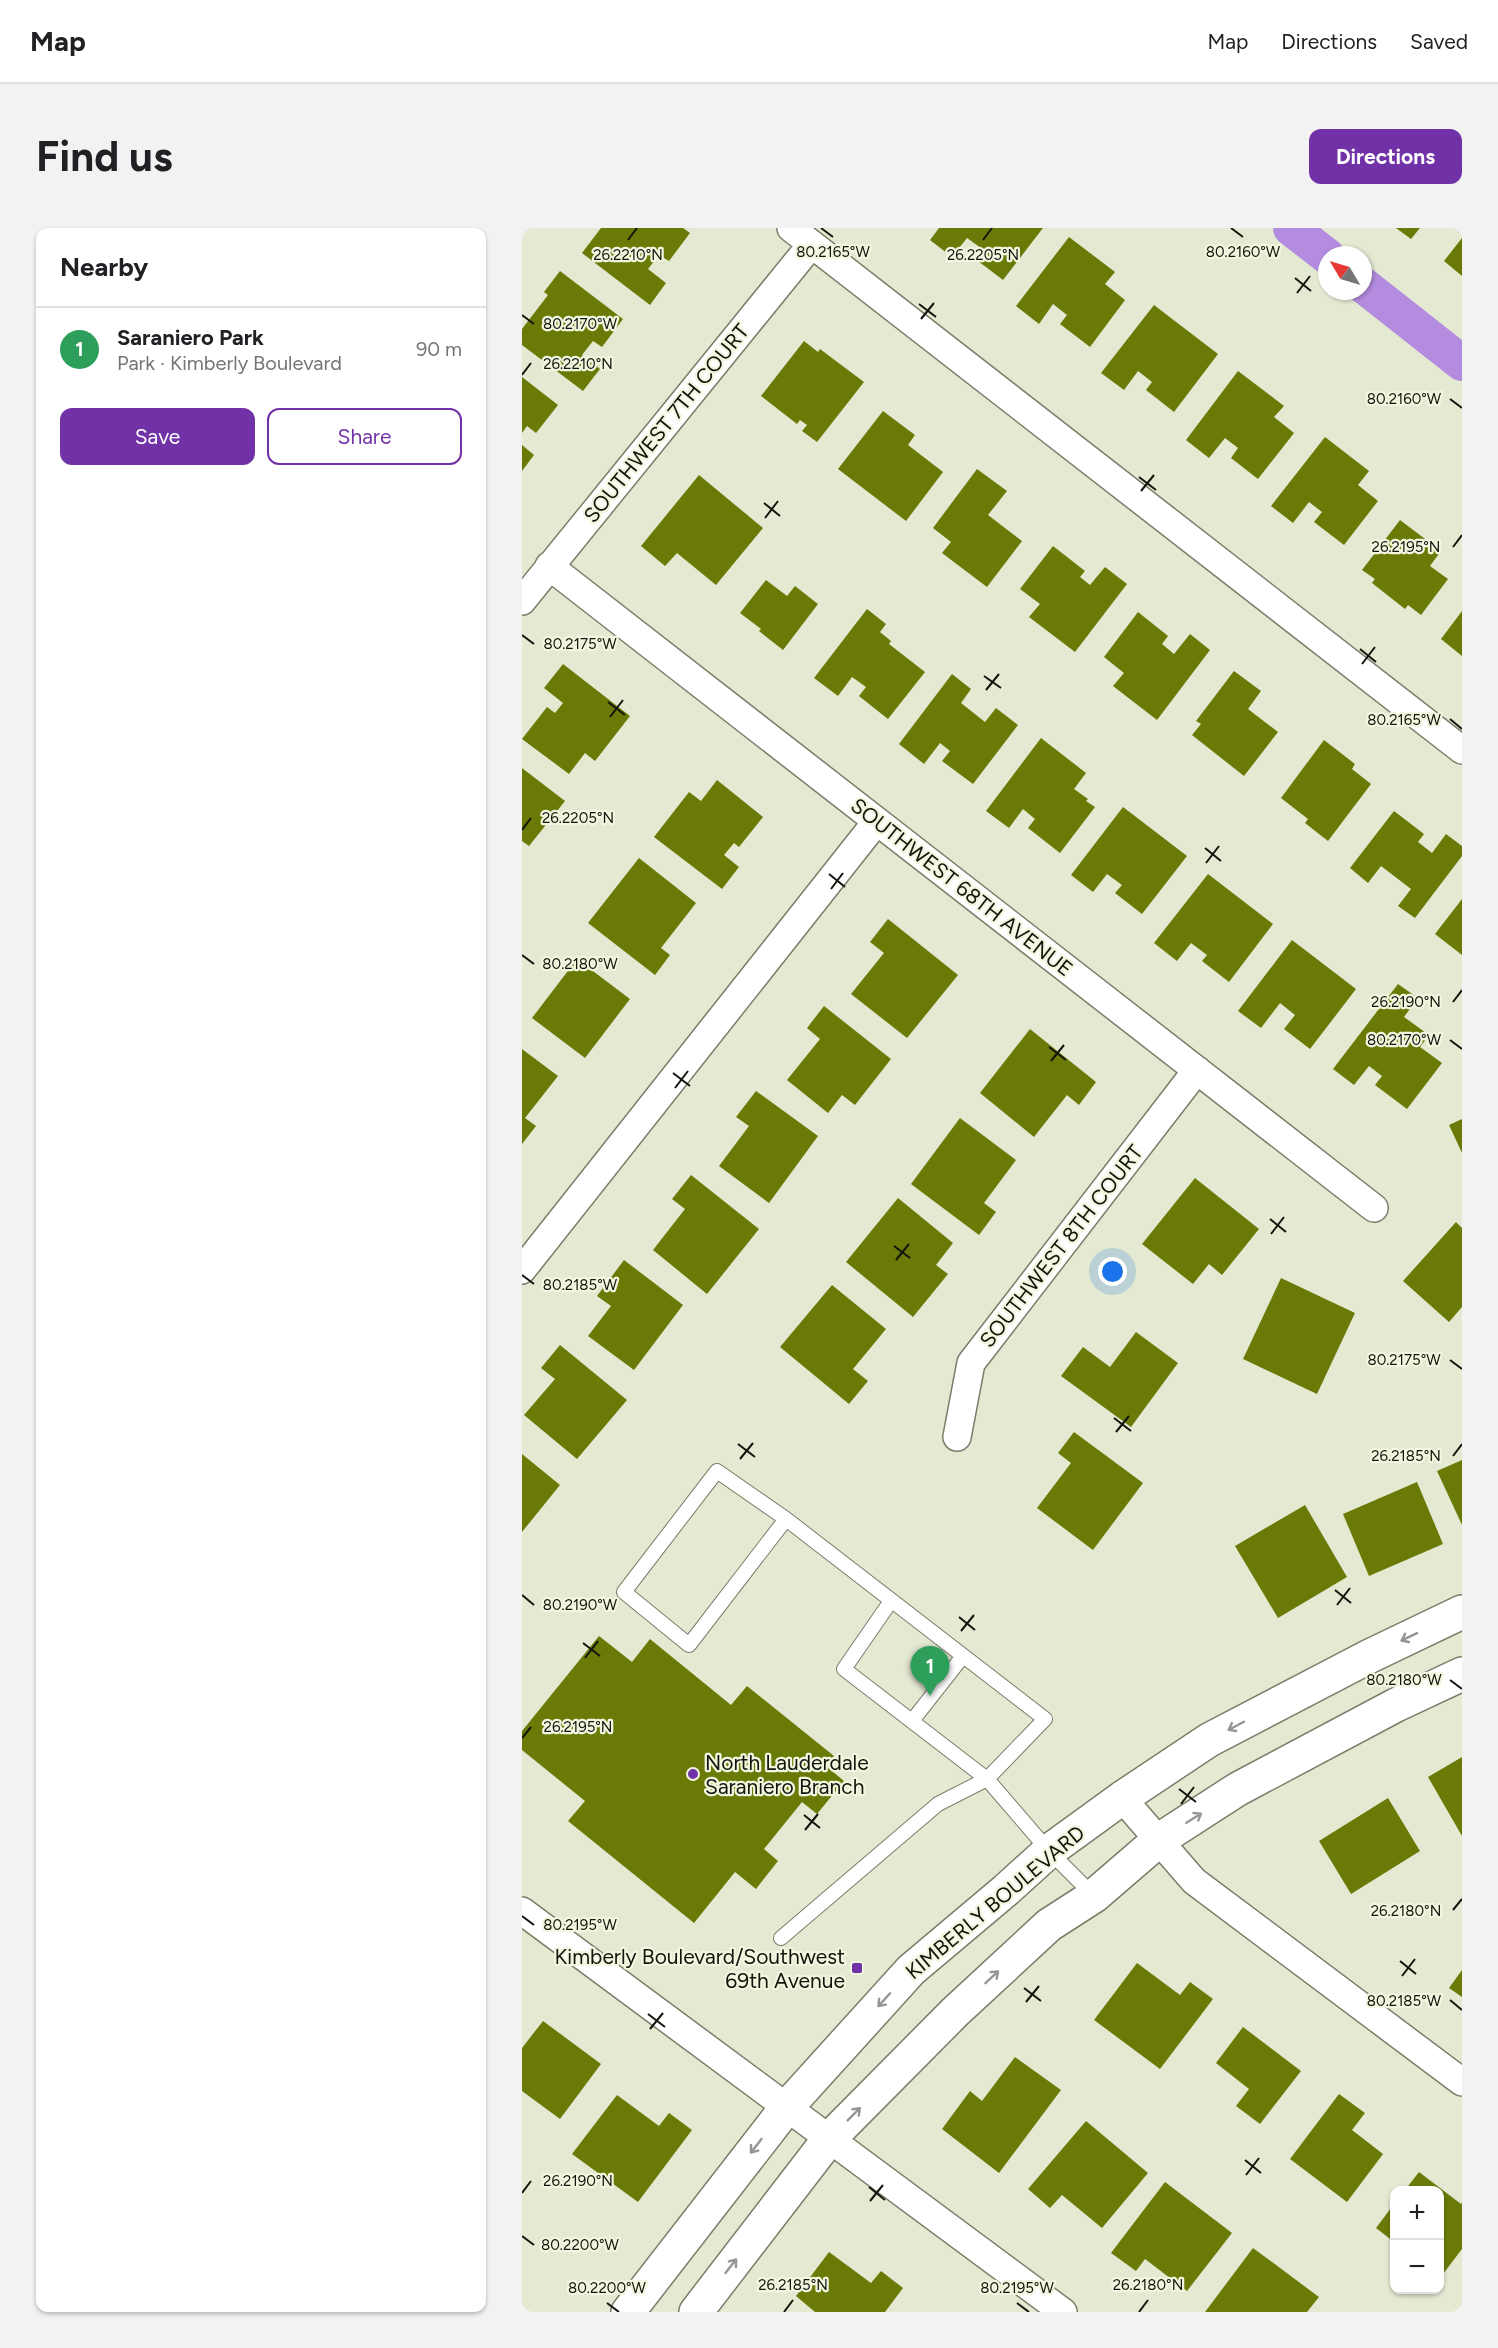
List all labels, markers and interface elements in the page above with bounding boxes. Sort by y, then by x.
text: Map [30,24,86,58]
text: Map [1207,29,1248,54]
text: Directions [1281,29,1377,54]
text: Saved [1410,29,1468,54]
button: Directions [1309,129,1462,184]
text: Find us [36,131,173,182]
text: 80.2165°W [796,243,870,261]
text: 80.2160°W [1206,243,1281,261]
text: 26.2210°N [593,246,663,264]
text: 26.2205°N [947,246,1019,264]
north arrow [1318,246,1372,300]
text: Nearby [60,251,148,283]
text: 80.2170°W [543,315,618,333]
street label: SOUTHWEST 7TH COURT [578,318,754,527]
text: Saraniero Park [117,324,264,351]
text: 1 [75,337,84,361]
text: 90 m [416,337,462,361]
text: Park · Kimberly Boulevard [117,351,342,375]
text: 26.2210°N [543,355,613,373]
text: 80.2160°W [1367,390,1442,408]
button: Save [60,408,255,465]
button: Share [267,408,462,465]
text: 26.2195°N [1372,538,1440,556]
text: 80.2175°W [543,635,617,653]
text: 80.2165°W [1367,711,1441,729]
street label: SOUTHWEST 68TH AVENUE [846,793,1078,981]
text: 26.2205°N [542,809,614,827]
text: 80.2180°W [542,955,618,973]
text: 26.2190°N [1371,993,1441,1011]
text: 80.2170°W [1367,1031,1442,1049]
street label: SOUTHWEST 8TH COURT [974,1140,1148,1352]
your location [1098,1257,1127,1286]
text: 80.2185°W [543,1276,618,1294]
text: 80.2175°W [1367,1351,1441,1369]
text: 26.2185°N [1371,1447,1441,1465]
text: 80.2190°W [543,1596,618,1614]
one-way arrow [1401,1632,1419,1644]
pin: 1 [910,1646,950,1696]
text: 80.2180°W [1366,1671,1442,1689]
text: 26.2195°N [544,1718,612,1736]
one-way arrow [1227,1721,1245,1732]
place label: North Lauderdale Saraniero Branch [705,1750,869,1799]
marker: North Lauderdale Saraniero Branch [686,1767,700,1781]
one-way arrow [1185,1811,1202,1823]
street label: KIMBERLY BOULEVARD [900,1820,1090,1984]
text: 26.2180°N [1371,1902,1441,1920]
text: 80.2195°W [543,1916,617,1934]
place label: Kimberly Boulevard/Southwest 69th Avenue [555,1944,845,1993]
marker: Kimberly Boulevard/Southwest 69th Avenue [850,1961,864,1975]
one-way arrow [985,1970,1000,1984]
one-way arrow [877,1992,891,2007]
text: 80.2185°W [1367,1992,1442,2010]
one-way arrow [846,2107,861,2121]
one-way arrow [750,2138,762,2154]
text: 26.2190°N [543,2172,613,2190]
map controls [1390,2186,1444,2294]
button: + [1390,2186,1444,2240]
text: 80.2200°W [541,2236,620,2254]
button: − [1390,2240,1444,2294]
one-way arrow [725,2258,738,2274]
text: 26.2185°N [758,2276,828,2294]
text: 26.2180°N [1113,2276,1183,2294]
text: 80.2200°W [568,2279,647,2297]
text: 80.2195°W [980,2279,1054,2297]

